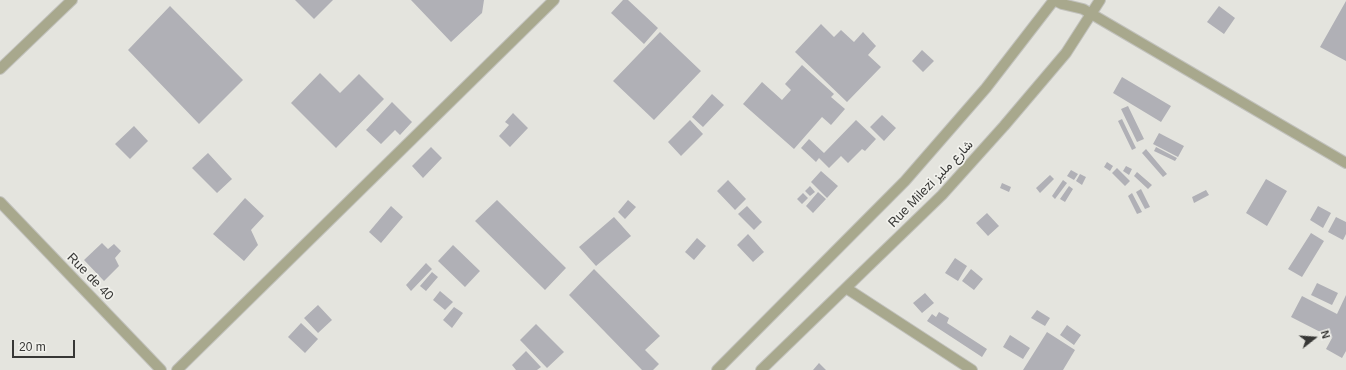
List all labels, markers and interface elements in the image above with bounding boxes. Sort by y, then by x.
street label: Rue Milezi شارع مليز [885,137,977,231]
street label: Rue de 40 [64,250,116,304]
north arrow [1294,318,1334,358]
text: N [1319,329,1332,340]
scale bar [14,332,77,358]
text: 20 m [19,340,46,354]

